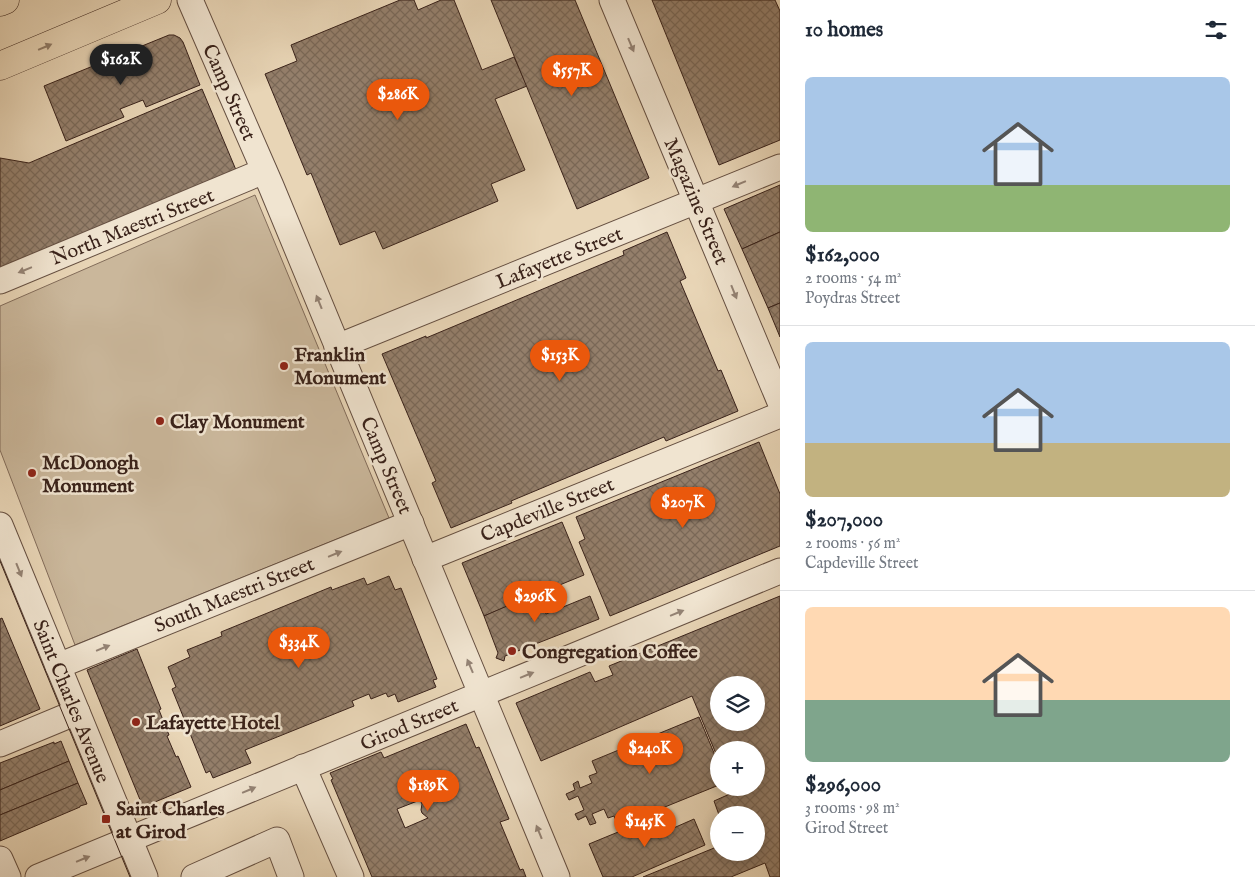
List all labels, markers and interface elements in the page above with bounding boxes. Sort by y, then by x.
icon: filters [1202,16,1230,44]
text: 10 homes [805,17,883,44]
one-way arrow [627,38,635,53]
street label: Camp Street [196,40,261,145]
one-way arrow [38,43,52,51]
pin: $162K [86,44,156,86]
text: $162K [101,50,141,70]
pin: $557K [537,54,607,97]
text: $557K [552,61,592,81]
pin: $286K [363,78,433,121]
text: $286K [378,85,418,105]
icon: home [973,109,1063,199]
street label: Magazine Street [658,134,734,269]
one-way arrow [731,181,746,188]
street label: North Maestri Street [47,183,218,272]
street label: Lafayette Street [493,222,627,295]
text: $162,000 [805,242,880,269]
one-way arrow [18,267,32,275]
text: 2 rooms · 54 m² [805,269,902,289]
one-way arrow [731,285,739,299]
text: Poydras Street [805,289,900,309]
one-way arrow [314,295,322,309]
pin: $153K [525,340,595,382]
place label: Franklin Monument [294,343,386,391]
text: $153K [541,346,579,366]
marker: Franklin Monument [278,360,290,372]
icon: home [973,375,1063,465]
place label: Clay Monument [170,410,305,435]
street label: Camp Street [354,413,417,518]
marker: Clay Monument [154,415,166,427]
place label: McDonogh Monument [42,451,139,499]
marker: McDonogh Monument [26,467,38,479]
street label: Capdeville Street [477,472,618,549]
pin: $207K [648,486,718,529]
text: $207K [661,493,705,513]
text: $207,000 [805,507,883,534]
text: 2 rooms · 56 m² [805,534,900,554]
one-way arrow [328,549,342,557]
street label: South Maestri Street [151,552,318,639]
text: Capdeville Street [805,554,919,574]
one-way arrow [15,563,23,578]
pin: $296K [500,580,570,623]
text: $296K [514,587,556,607]
one-way arrow [670,609,684,617]
street label: Saint Charles Avenue [26,616,115,787]
pin: $334K [264,626,334,669]
text: $334K [279,633,319,653]
place label: Congregation Coffee [522,640,699,665]
icon: home [973,640,1063,730]
one-way arrow [96,644,111,652]
marker: Congregation Coffee [506,645,518,657]
one-way arrow [466,658,474,673]
one-way arrow [520,670,534,678]
map controls [710,676,765,861]
button: layers [710,676,765,731]
street label: Girod Street [357,693,463,757]
place label: Lafayette Hotel [146,711,280,736]
marker: Lafayette Hotel [130,716,142,728]
pin: $240K [615,732,685,775]
text: $240K [628,739,672,759]
button: + [710,741,765,796]
pin: $189K [393,770,463,812]
text: $296,000 [805,772,881,799]
text: $189K [408,776,448,796]
one-way arrow [242,785,256,793]
place label: Saint Charles at Girod [116,797,225,845]
text: 3 rooms · 98 m² [805,799,900,819]
pin: $145K [610,806,680,848]
button: − [710,806,765,861]
text: $145K [625,812,665,832]
marker: Saint Charles at Girod [100,813,112,825]
text: Girod Street [805,819,888,839]
one-way arrow [534,825,542,839]
one-way arrow [76,854,90,862]

